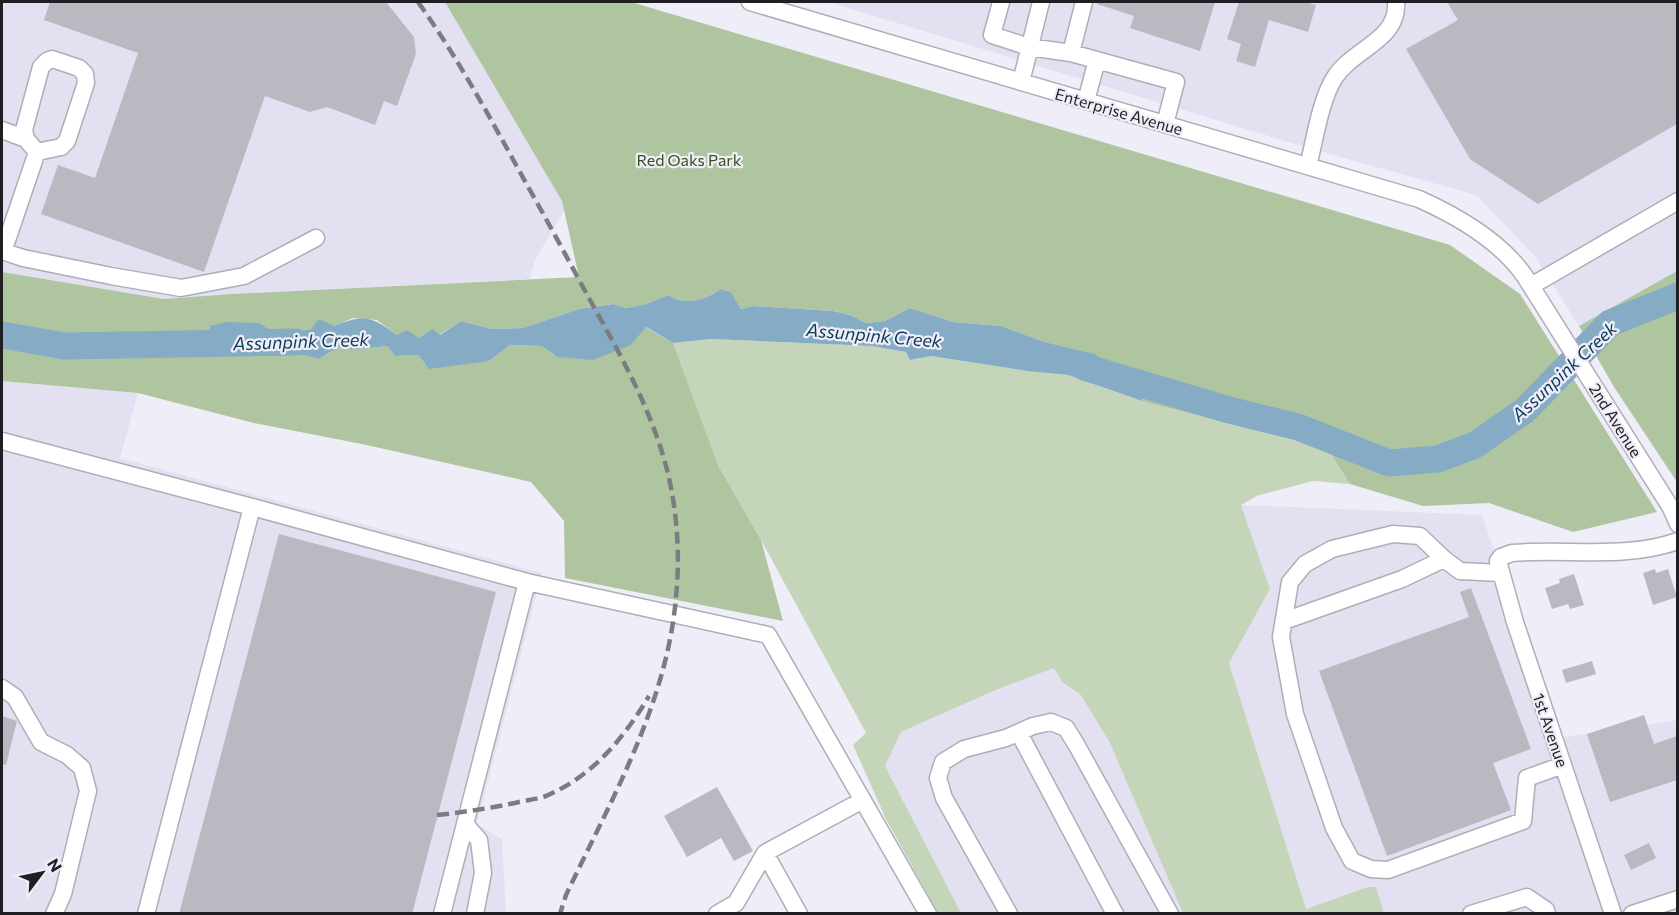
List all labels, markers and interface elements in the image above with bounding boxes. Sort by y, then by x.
street label: Enterprise Avenue [1053,84,1185,138]
park label: Red Oaks Park [637,150,742,169]
water label: Assunpink Creek [1506,316,1622,426]
water label: Assunpink Creek [804,318,944,352]
water label: Assunpink Creek [232,328,371,354]
street label: 2nd Avenue [1586,379,1646,461]
street label: 1st Avenue [1529,690,1573,770]
north arrow [12,843,72,903]
text: N [44,855,66,875]

